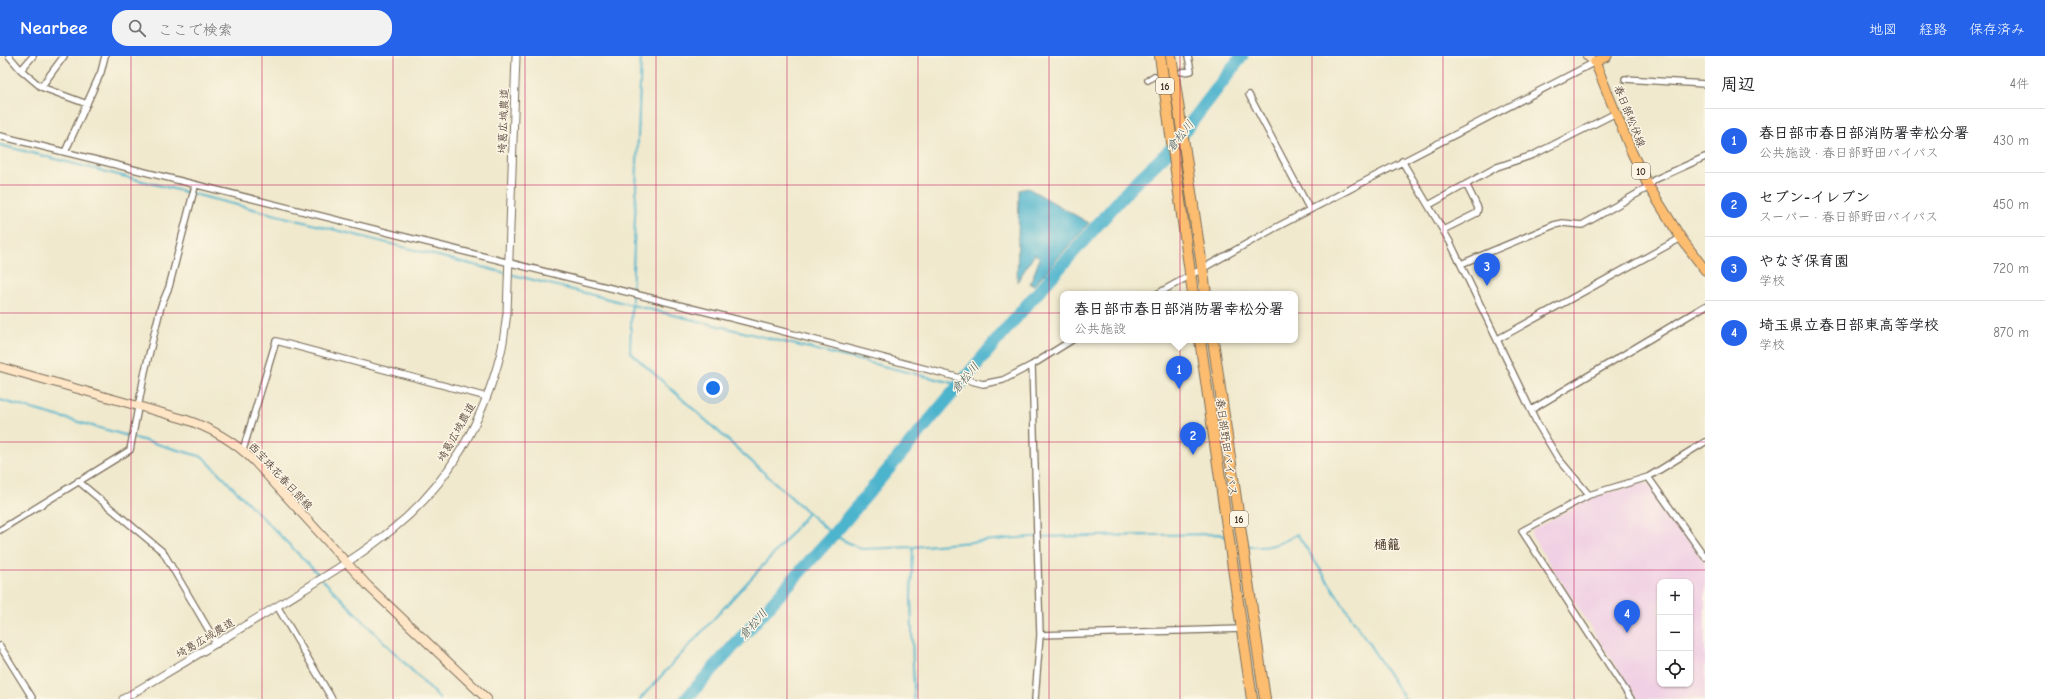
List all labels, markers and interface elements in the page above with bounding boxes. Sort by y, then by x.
search box [112,10,392,46]
text: Nearbee [20,17,88,39]
icon: search [126,17,148,39]
text: ここで検索 [158,21,233,39]
text: 地図 [1869,21,1897,38]
text: 経路 [1919,21,1947,38]
text: 保存済み [1969,21,2025,38]
text: 周辺 [1721,75,1755,94]
text: 4件 [2010,76,2029,91]
road number: 16 [1156,78,1174,94]
street label: 春日部松伏線 [1611,83,1648,149]
street label: 埼葛広域農道 [496,88,511,154]
water label: 倉松川 [1163,118,1197,154]
text: 春日部市春日部消防署幸松分署 [1759,124,1969,142]
text: 1 [1731,133,1737,148]
text: 430 m [1993,133,2029,148]
text: 公共施設 · 春日部野田バイパス [1759,145,1939,160]
road number: 10 [1632,163,1650,179]
text: セブン-イレブン [1759,188,1870,206]
text: 2 [1731,197,1737,212]
text: 450 m [1993,197,2029,212]
text: スーパー · 春日部野田バイパス [1759,209,1938,224]
text: やなぎ保育園 [1759,252,1849,270]
pin: 3 [1474,253,1500,286]
text: 3 [1731,261,1737,276]
text: 720 m [1993,261,2029,276]
text: 学校 [1759,273,1785,288]
popup [1060,291,1298,343]
text: 春日部市春日部消防署幸松分署 [1074,300,1284,318]
text: 埼玉県立春日部東高等学校 [1759,316,1939,334]
text: 公共施設 [1074,321,1126,336]
text: 4 [1731,325,1737,340]
text: 870 m [1993,325,2029,340]
text: 学校 [1759,337,1785,352]
pin: 1 [1166,356,1192,389]
water label: 倉松川 [948,360,982,396]
your location [703,378,723,398]
street label: 春日部野田バイパス [1213,397,1240,497]
street label: 埼葛広域農道 [435,400,478,464]
pin: 2 [1180,422,1206,455]
street label: 西宝珠花春日部線 [246,440,315,513]
road number: 16 [1230,511,1248,527]
district label: 樋籠 [1374,537,1400,552]
map controls [1657,579,1693,687]
button: + [1657,579,1693,615]
pin: 4 [1614,600,1640,633]
water label: 倉松川 [736,606,770,642]
button: − [1657,615,1693,651]
street label: 埼葛広域農道 [174,616,237,661]
button: locate [1657,651,1693,687]

